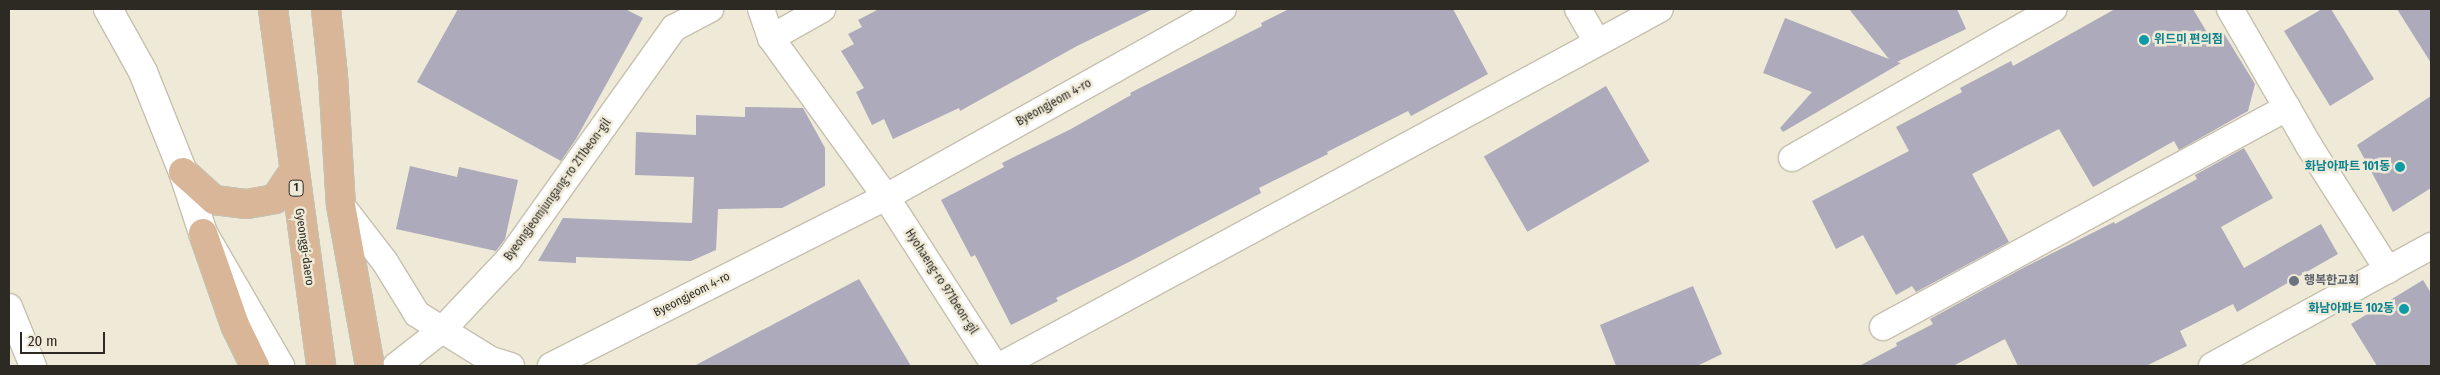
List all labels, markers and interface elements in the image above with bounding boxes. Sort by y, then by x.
place label: 위드미 편의점 [2154,33,2223,47]
marker: 위드미 편의점 [2138,34,2150,46]
street label: Byeongjeom 4-ro [1014,76,1094,130]
street label: Byeongjeomjungang-ro 211beon-gil [502,116,614,264]
place label: 화남아파트 101동 [2305,160,2390,174]
marker: 화남아파트 101동 [2394,161,2406,173]
road number: 1 [288,180,304,197]
street label: Gyeonggi-daero [291,207,317,287]
street label: Hyohaeng-ro 971beon-gil [902,227,980,337]
street label: Byeongjeom 4-ro [651,270,733,320]
place label: 행복한교회 [2304,274,2359,288]
marker: 행복한교회 [2288,275,2300,287]
place label: 화남아파트 102동 [2308,302,2394,316]
marker: 화남아파트 102동 [2398,303,2410,315]
scale bar [22,322,108,354]
text: 20 m [28,332,58,350]

